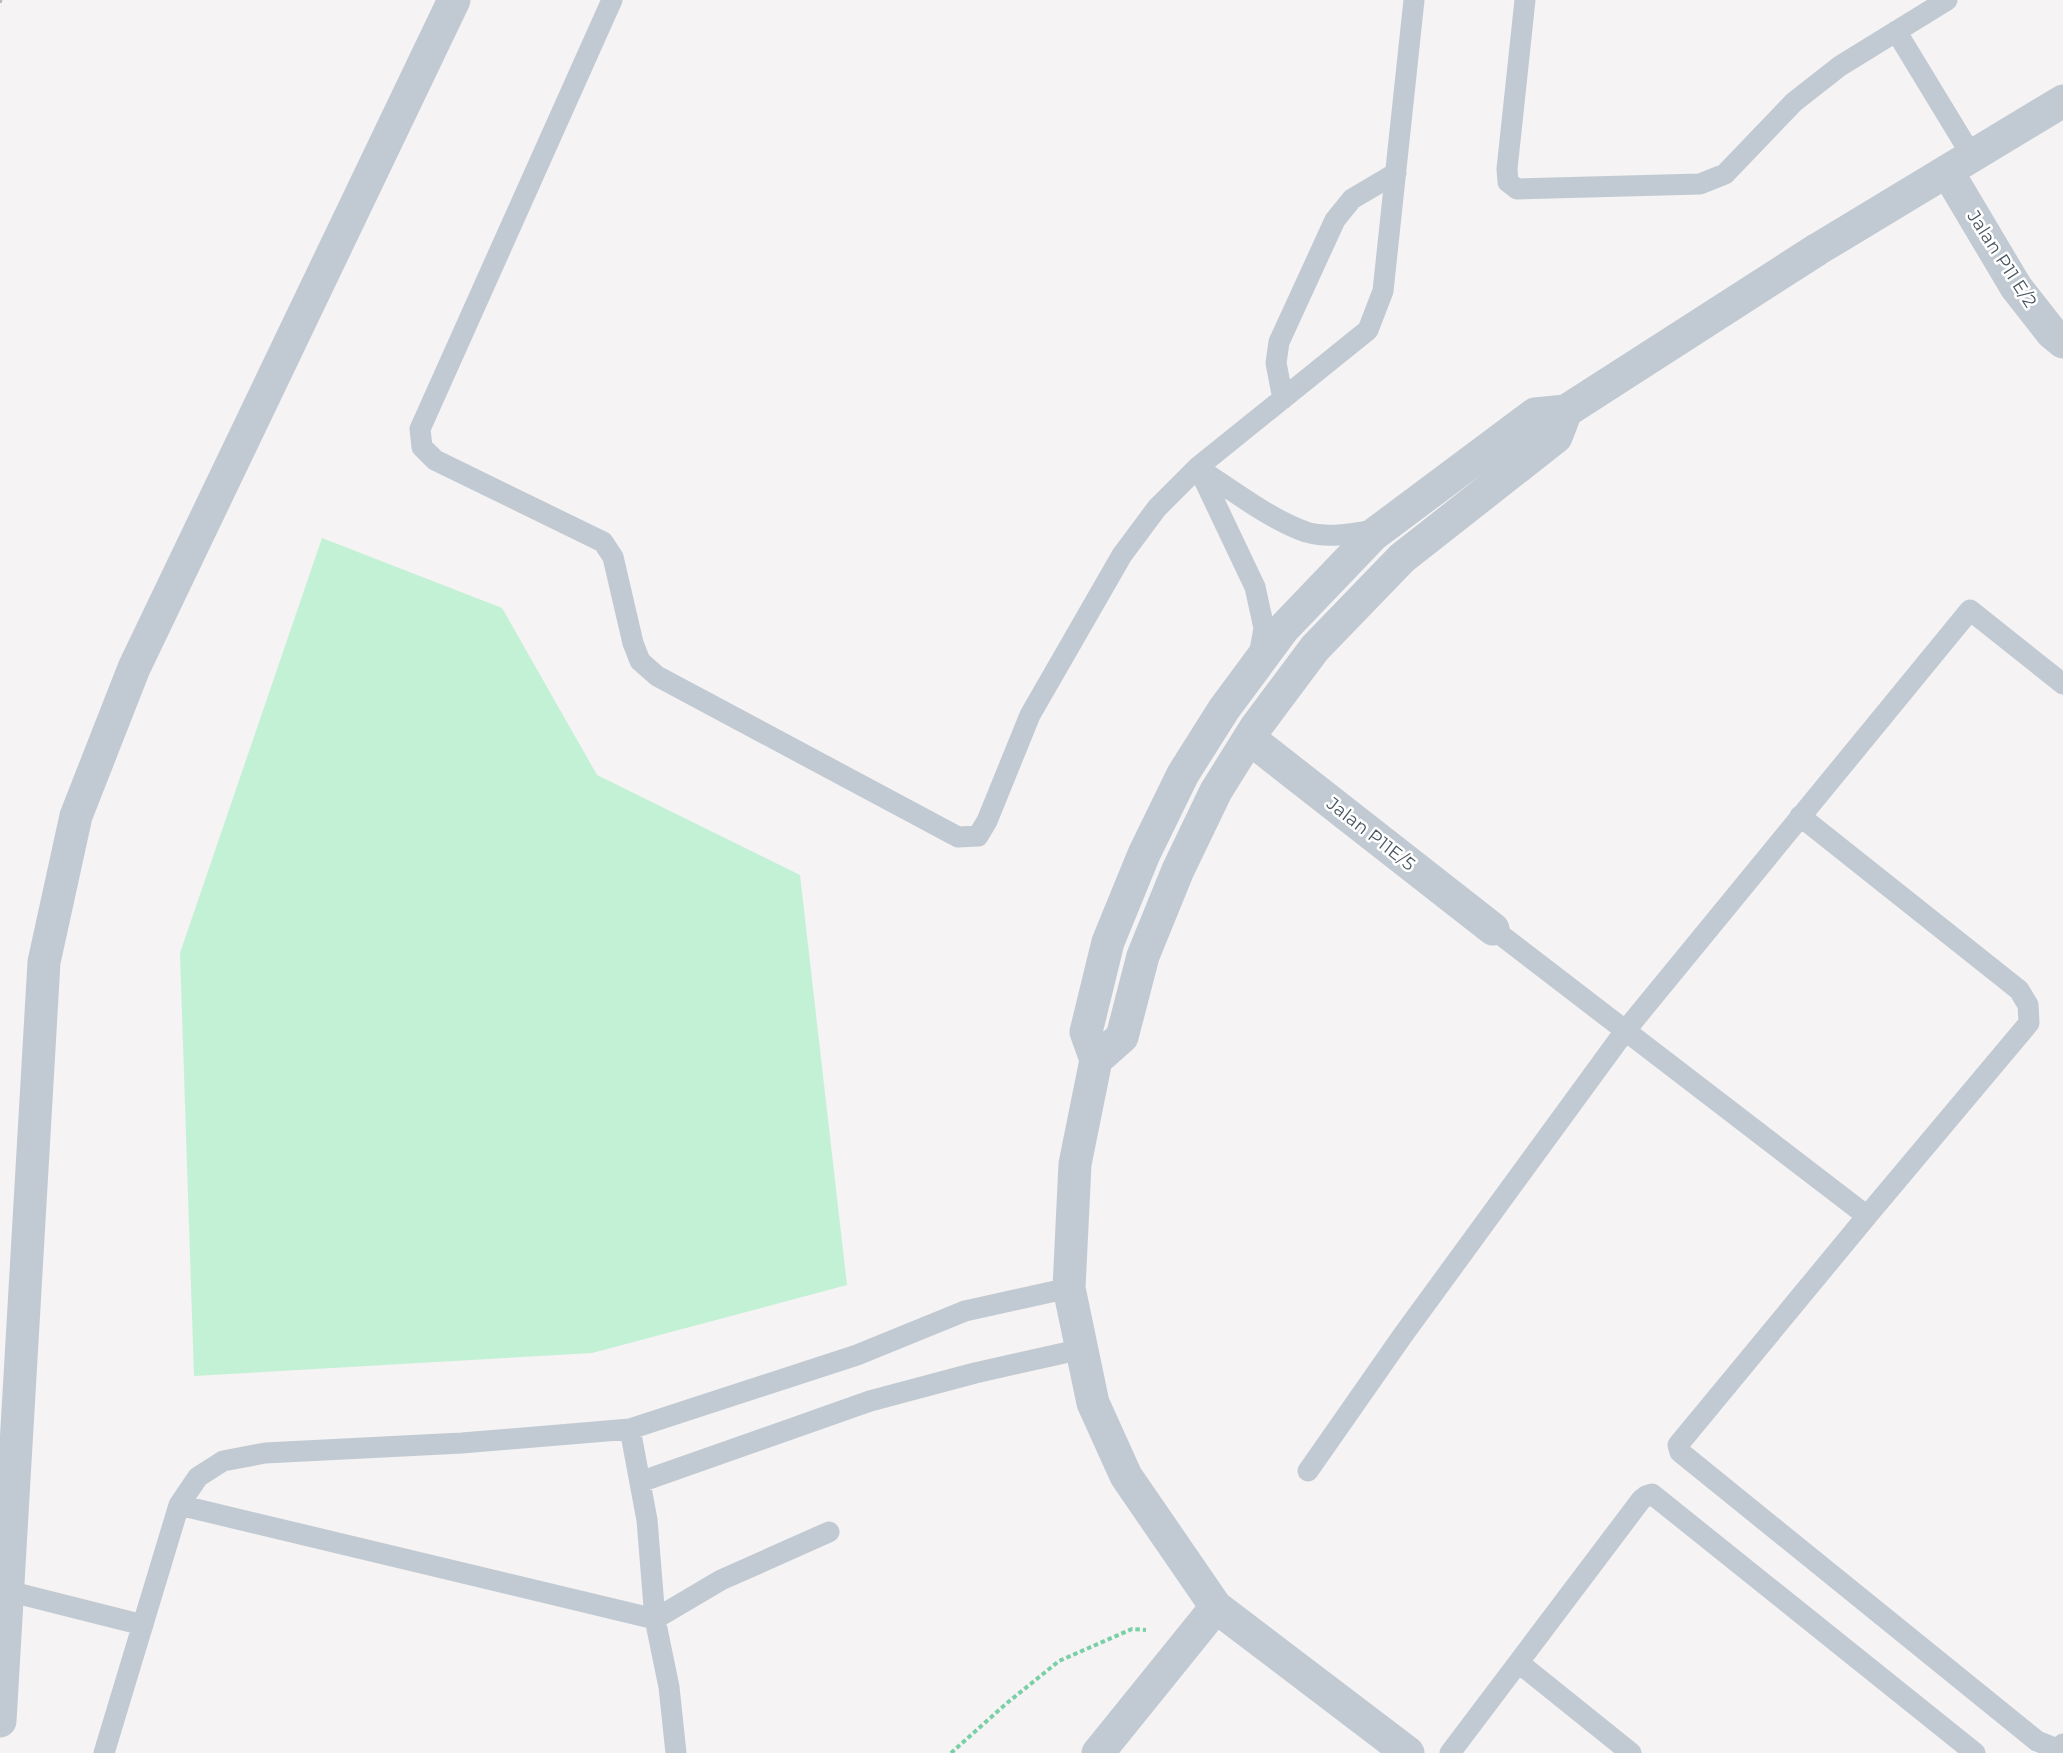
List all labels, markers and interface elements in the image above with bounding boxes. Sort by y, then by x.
street label: Jalan P11 E/2 [1962,206,2041,312]
street label: Jalan P11E/5 [1322,792,1420,875]

